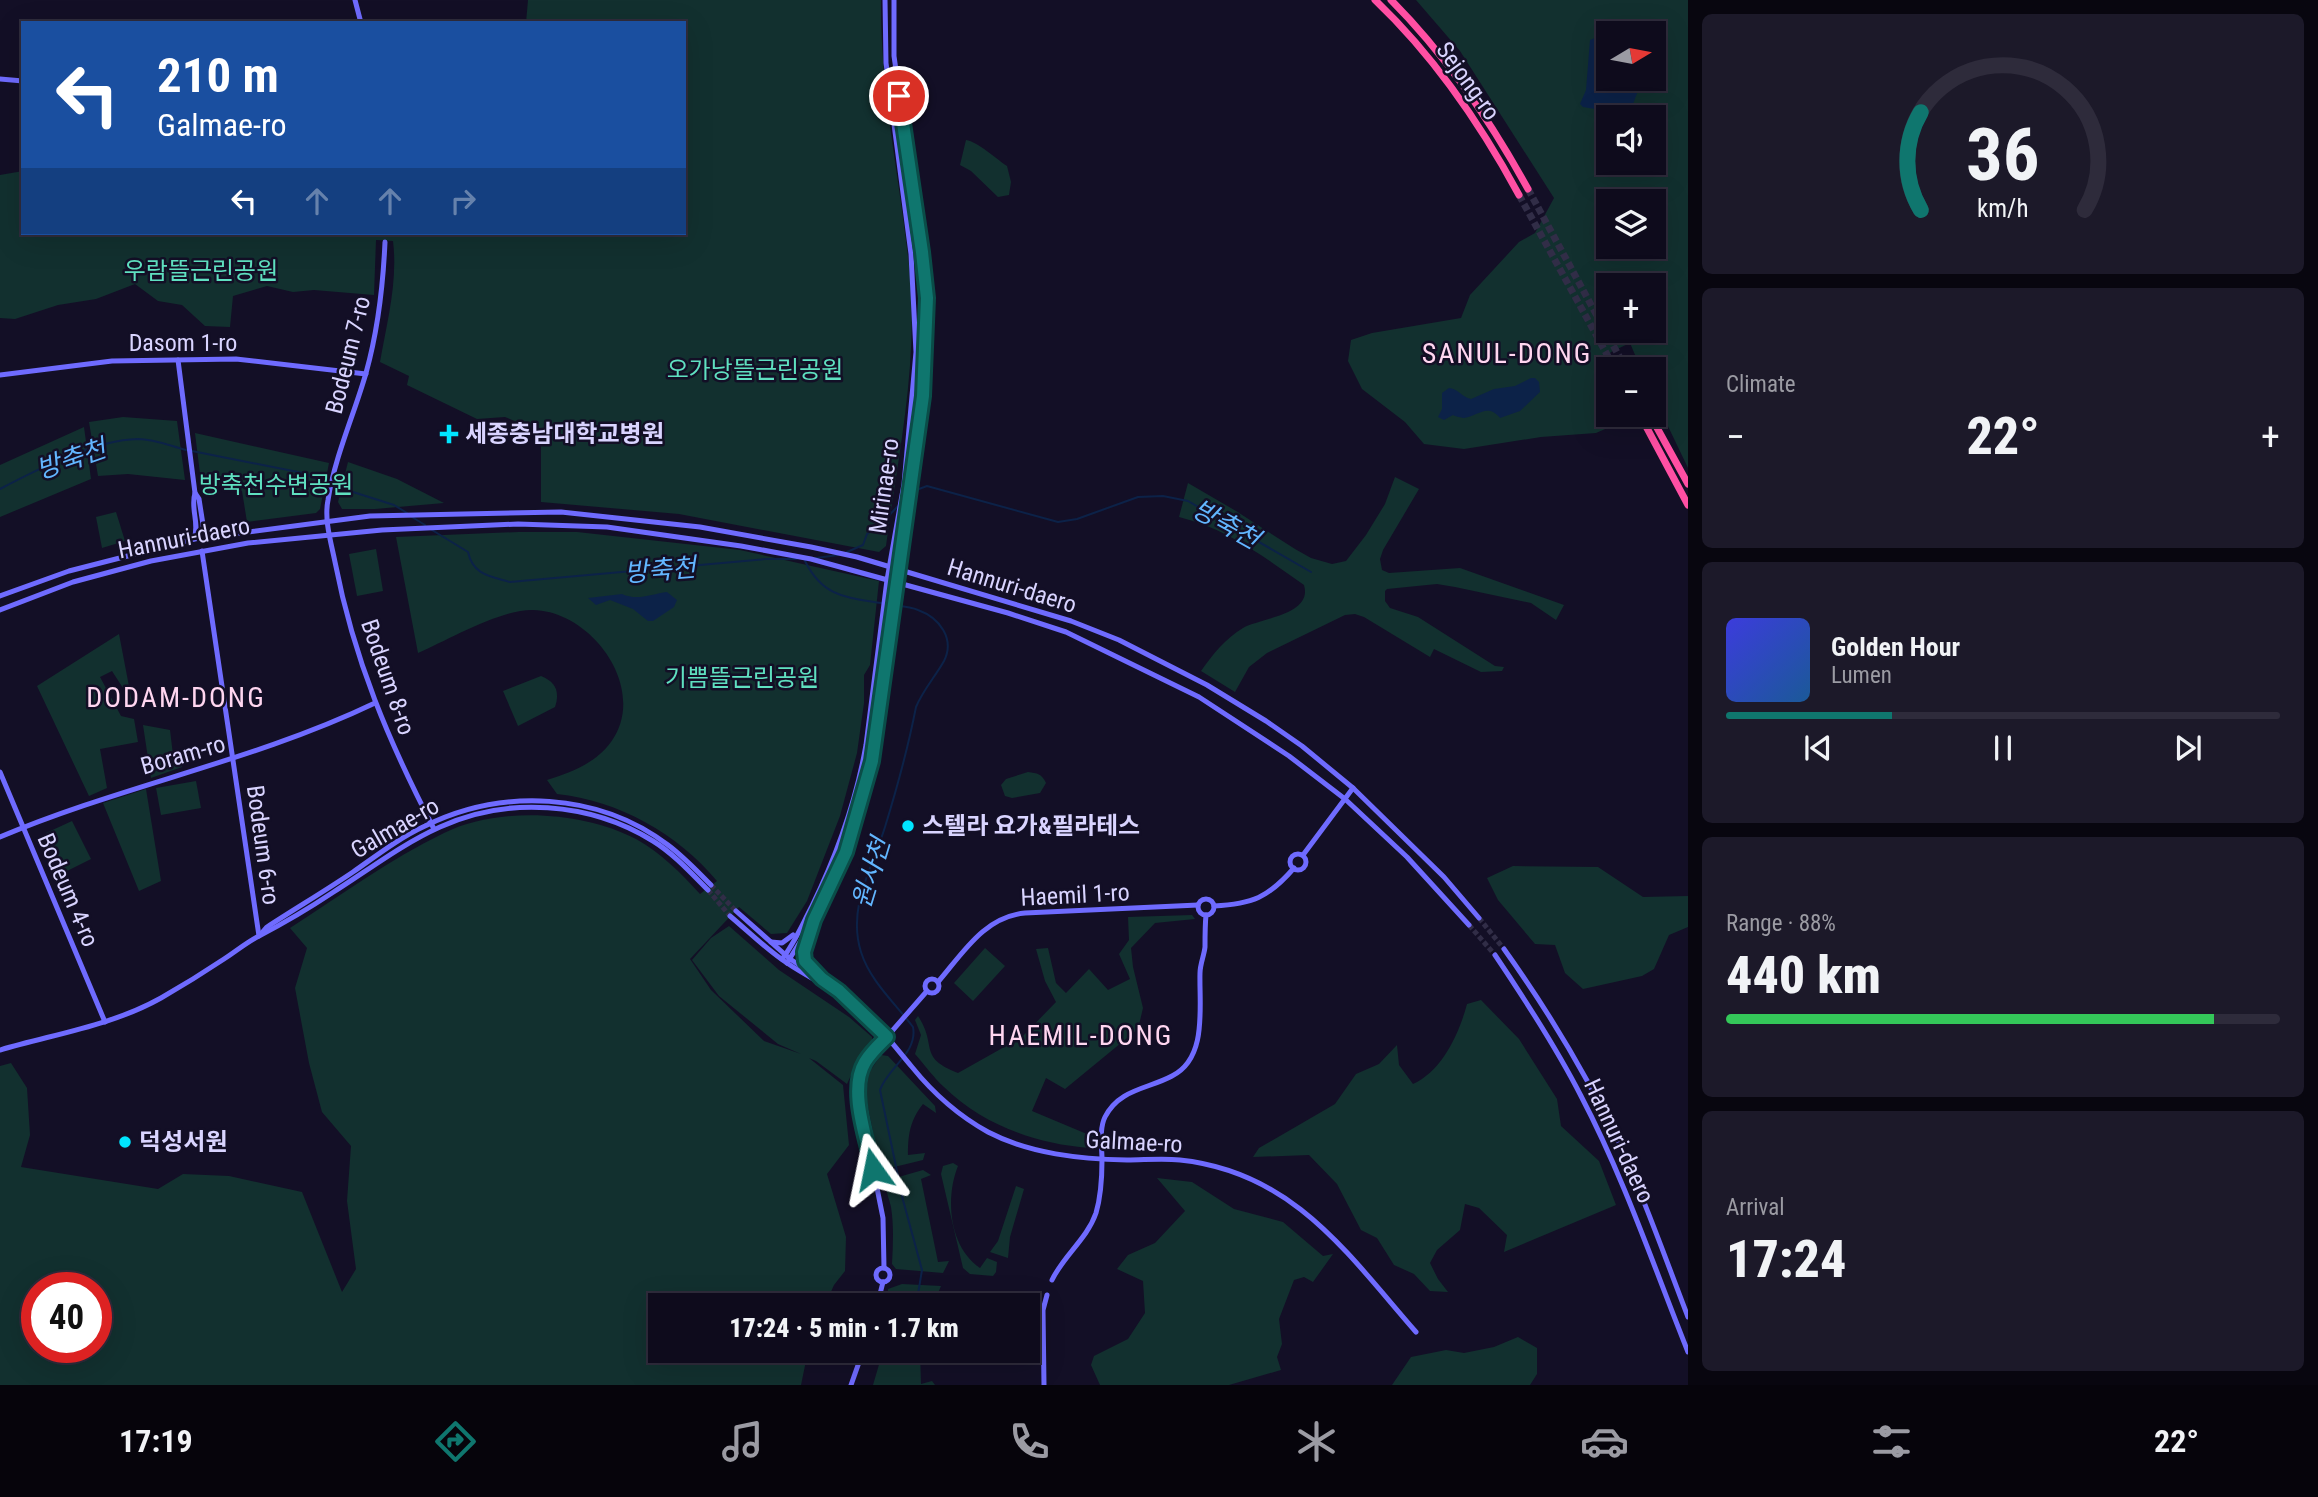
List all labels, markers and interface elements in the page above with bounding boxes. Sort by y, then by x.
north arrow [1596,21,1666,91]
map controls [1596,21,1666,427]
street label: Sejong-ro [1430,36,1506,126]
text: 210 m [157,47,279,104]
icon: left [42,49,133,140]
pin [869,66,929,126]
icon: arrive [880,77,918,115]
button: sound [1596,105,1666,175]
text: Galmae-ro [157,106,286,144]
text: 36 [1966,112,2040,198]
icon: left [225,182,263,220]
icon: ahead [298,182,336,220]
icon: ahead [371,182,409,220]
icon: right [444,182,482,220]
button: layers [1596,189,1666,259]
text: km/h [1977,194,2029,223]
park label: 우람뜰근린공원 [124,257,278,285]
button: + [1596,273,1666,343]
street label: Bodeum 7-ro [320,293,376,417]
street label: Dasom 1-ro [129,329,237,357]
district label: SANUL-DONG [1422,337,1592,370]
park label: 오가낭뜰근린공원 [667,356,843,384]
button: − [1596,357,1666,427]
text: Climate [1726,371,1796,398]
text: 22° [1966,406,2040,467]
text: − [1726,415,1745,459]
text: + [2261,415,2280,459]
place label: 세종충남대학교병원 [465,420,664,448]
marker: 세종충남대학교병원 [439,424,459,444]
water label: 방축천 [32,432,113,485]
street label: Mirinae-ro [863,437,905,535]
park label: 방축천수변공원 [199,471,353,499]
water label: 방축천 [1187,493,1267,556]
street label: Hannuri-daero [116,511,252,565]
water label: 방축천 [623,552,700,588]
street label: Hannuri-daero [944,553,1080,619]
street label: Bodeum 8-ro [355,616,421,738]
text: Golden Hour [1831,632,1960,662]
text: Lumen [1831,662,1892,689]
park label: 기쁨뜰근린공원 [665,664,819,692]
district label: DODAM-DONG [86,681,266,714]
icon: previous [1799,729,1837,767]
icon: pause [1984,729,2022,767]
icon: next [2169,729,2207,767]
street label: Boram-ro [137,730,229,780]
street label: Bodeum 6-ro [241,783,285,907]
street label: Galmae-ro [346,792,444,864]
place label: 스텔라 요가&필라테스 [922,812,1140,840]
marker: 스텔라 요가&필라테스 [900,818,916,834]
street label: Bodeum 4-ro [32,829,104,951]
water label: 원사천 [846,831,897,912]
street label: Haemil 1-ro [1020,878,1130,912]
text: Range · 88% [1726,910,1836,937]
text: 440 km [1726,945,1881,1006]
district label: HAEMIL-DONG [989,1019,1173,1052]
street label: Hannuri-daero [1578,1074,1660,1208]
street label: Galmae-ro [1085,1125,1183,1159]
place label: 덕성서원 [139,1128,227,1156]
position arrow [836,1132,910,1206]
marker: 덕성서원 [117,1134,133,1150]
text: Arrival [1726,1194,1785,1221]
text: 17:24 [1726,1229,1846,1290]
speed limit sign: 40 [21,1272,112,1363]
text: 17:24 · 5 min · 1.7 km [729,1313,959,1343]
icon: directions [431,1417,480,1466]
icon: music [718,1417,767,1466]
icon: phone [1005,1417,1054,1466]
icon: climate [1292,1417,1341,1466]
icon: car [1580,1417,1629,1466]
icon: filters [1867,1417,1916,1466]
text: 17:19 [119,1422,193,1460]
text: 22° [2154,1422,2199,1460]

